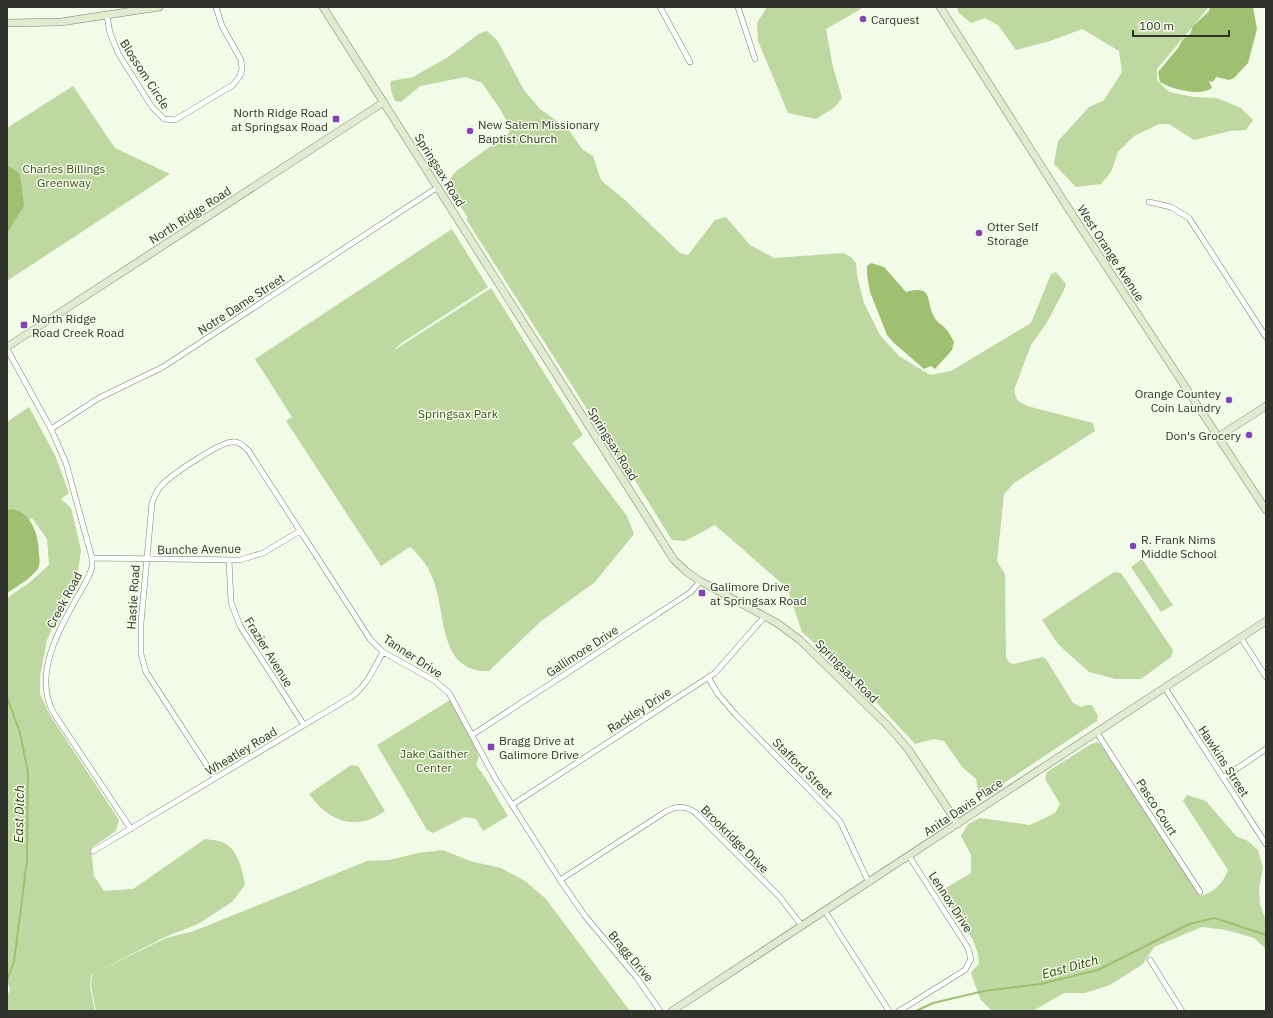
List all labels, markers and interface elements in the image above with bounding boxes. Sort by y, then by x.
place label: Carquest [871,12,920,27]
scale bar [1133,12,1229,38]
marker: Carquest [858,14,868,24]
text: 100 m [1139,18,1174,33]
street label: Blossom Circle [117,36,173,112]
place label: North Ridge Road at Springsax Road [231,105,328,134]
marker: North Ridge Road at Springsax Road [331,114,341,124]
place label: New Salem Missionary Baptist Church [478,117,599,146]
marker: New Salem Missionary Baptist Church [465,126,475,136]
street label: Springsax Road [412,131,468,209]
park label: Charles Billings Greenway [23,161,106,190]
street label: North Ridge Road [146,183,234,247]
street label: West Orange Avenue [1074,202,1148,304]
place label: Otter Self Storage [987,219,1038,248]
marker: Otter Self Storage [974,228,984,238]
street label: Notre Dame Street [195,270,287,338]
place label: North Ridge Road Creek Road [32,311,124,340]
marker: North Ridge Road Creek Road [19,320,29,330]
place label: Orange Countey Coin Laundry [1135,386,1221,415]
marker: Orange Countey Coin Laundry [1224,395,1234,405]
street label: Springsax Road [585,405,641,483]
park label: Springsax Park [418,406,499,421]
place label: Don's Grocery [1166,428,1241,443]
marker: Don's Grocery [1244,430,1254,440]
place label: R. Frank Nims Middle School [1141,532,1217,561]
street label: Bunche Avenue [157,541,241,557]
marker: R. Frank Nims Middle School [1128,541,1138,551]
street label: Hastie Road [123,564,143,630]
street label: Creek Road [43,569,85,631]
place label: Galimore Drive at Springsax Road [710,579,807,608]
marker: Galimore Drive at Springsax Road [697,588,707,598]
street label: Frazier Avenue [242,614,297,690]
street label: Gallimore Drive [543,622,621,680]
street label: Tanner Drive [381,631,446,681]
street label: Springsax Road [812,636,882,706]
street label: Rackley Drive [604,684,674,736]
street label: Hawkins Street [1195,723,1253,799]
street label: Wheatley Road [202,724,280,778]
place label: Bragg Drive at Galimore Drive [499,733,579,762]
street label: Stafford Street [770,735,836,801]
marker: Bragg Drive at Galimore Drive [486,742,496,752]
park label: Jake Gaither Center [400,746,469,775]
street label: Anita Davis Place [921,775,1006,839]
street label: Pasco Court [1133,776,1181,838]
water label: East Ditch [10,785,28,843]
street label: Brookridge Drive [698,802,772,876]
street label: Lennox Drive [926,869,976,936]
street label: Bragg Drive [605,927,657,985]
water label: East Ditch [1040,951,1100,983]

